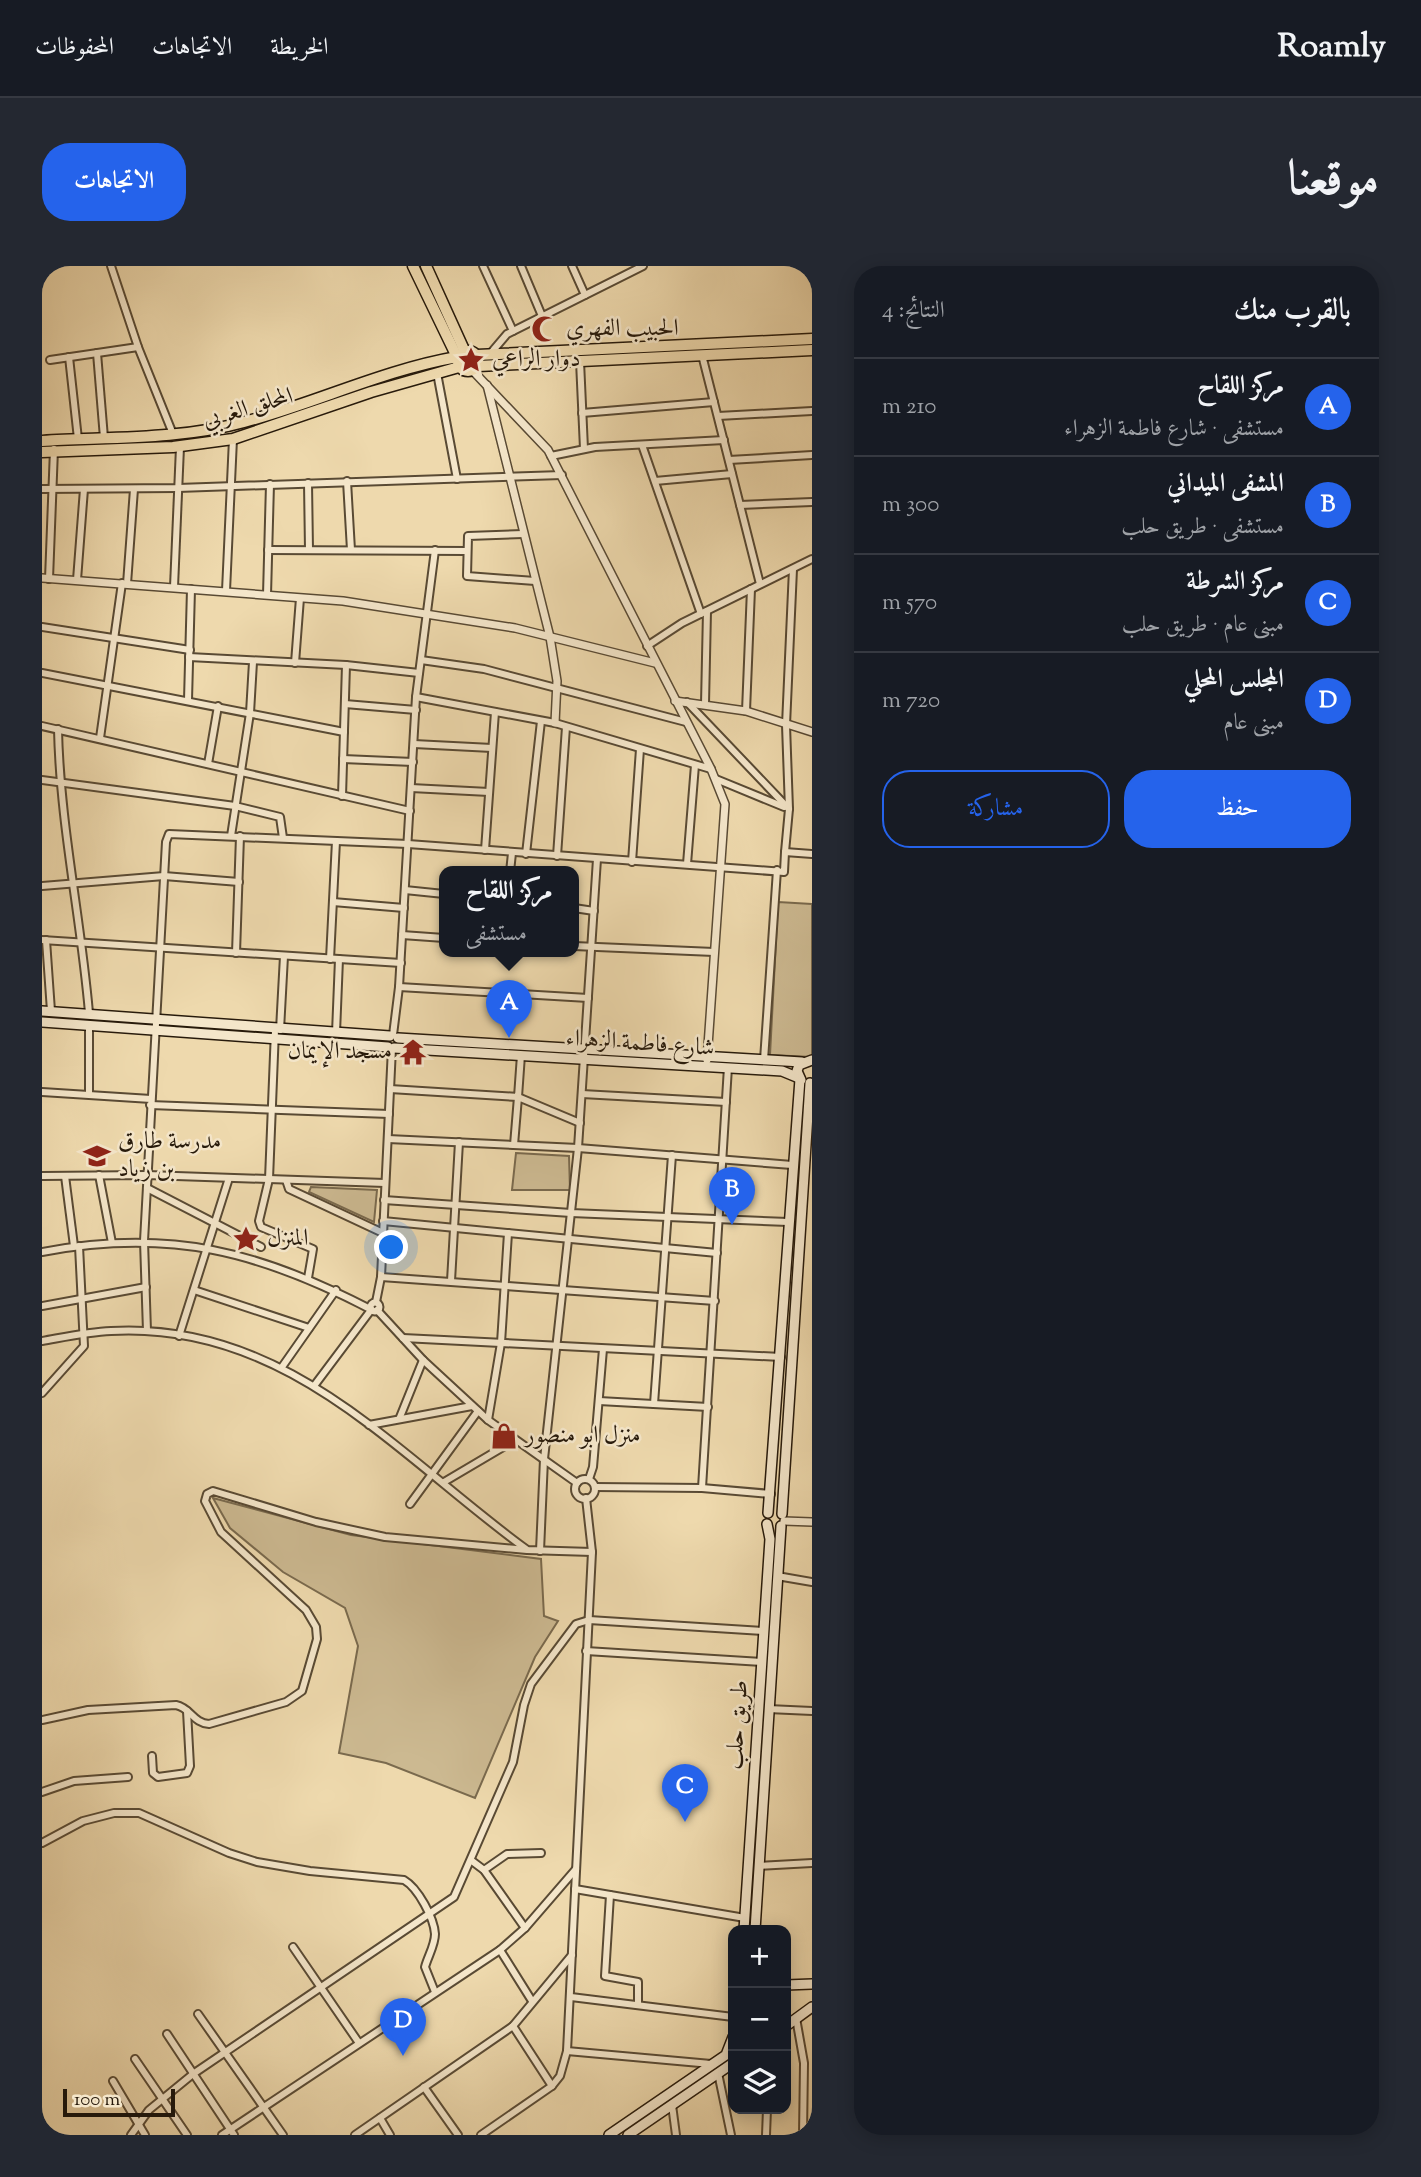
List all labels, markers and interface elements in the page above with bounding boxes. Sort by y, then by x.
text: Roamly [1277,24,1386,72]
text: المحفوظات [35,31,114,65]
text: الاتجاهات [152,31,232,65]
text: الخريطة [270,31,329,65]
button: الاتجاهات [42,143,186,221]
text: موقعنا [1287,147,1379,217]
text: بالقرب منك [1234,290,1351,333]
text: النتائج: 4 [882,295,945,328]
place label: الحبيب الفهري [566,312,679,346]
mosque icon: الحبيب الفهري [530,314,560,344]
place label: دوار الراعي [492,343,581,377]
place icon: دوار الراعي [456,345,486,375]
text: مركز اللقاح [1197,368,1284,405]
street label: المحلق الغربي [199,380,297,438]
text: 210 m [882,391,936,424]
text: A [1319,391,1337,424]
text: مستشفى · شارع فاطمة الزهراء [1064,413,1284,446]
text: المشفى الميداني [1167,466,1284,503]
text: 300 m [882,489,939,522]
text: B [1321,489,1335,522]
text: مستشفى · طريق حلب [1121,511,1284,544]
text: مركز الشرطة [1186,564,1284,601]
text: 570 m [882,587,937,620]
text: C [1319,587,1337,620]
text: مبنى عام · طريق حلب [1122,609,1284,642]
text: المجلس المحلي [1184,662,1284,699]
text: 720 m [882,685,940,718]
text: D [1319,685,1337,718]
text: مبنى عام [1223,707,1284,740]
button: مشاركة [882,770,1110,848]
button: حفظ [1124,770,1351,848]
popup [439,866,579,957]
text: مركز اللقاح [466,873,552,910]
text: مستشفى [466,918,527,951]
pin: A [486,980,532,1038]
street label: شارع فاطمة الزهراء [564,1022,716,1067]
place label: مسجد الإيمان [287,1035,392,1069]
temple icon: مسجد الإيمان [398,1037,428,1067]
place label: مدرسة طارق بن زياد [118,1125,221,1187]
school or university icon: مدرسة طارق بن زياد [82,1141,112,1171]
pin: B [709,1167,755,1225]
place label: المنزل [267,1222,308,1256]
place icon: المنزل [231,1224,261,1254]
your location [374,1230,408,1264]
place label: منزل ابو منصور [523,1419,641,1453]
shop icon: منزل ابو منصور [489,1421,519,1451]
street label: طريق حلب [718,1679,758,1771]
pin: C [662,1764,708,1822]
map controls [728,1925,791,2114]
button: + [728,1925,791,1988]
button: − [728,1988,791,2051]
pin: D [380,1998,426,2056]
button: layers [728,2051,791,2114]
scale bar [63,2086,175,2118]
text: 100 m [74,2087,120,2114]

